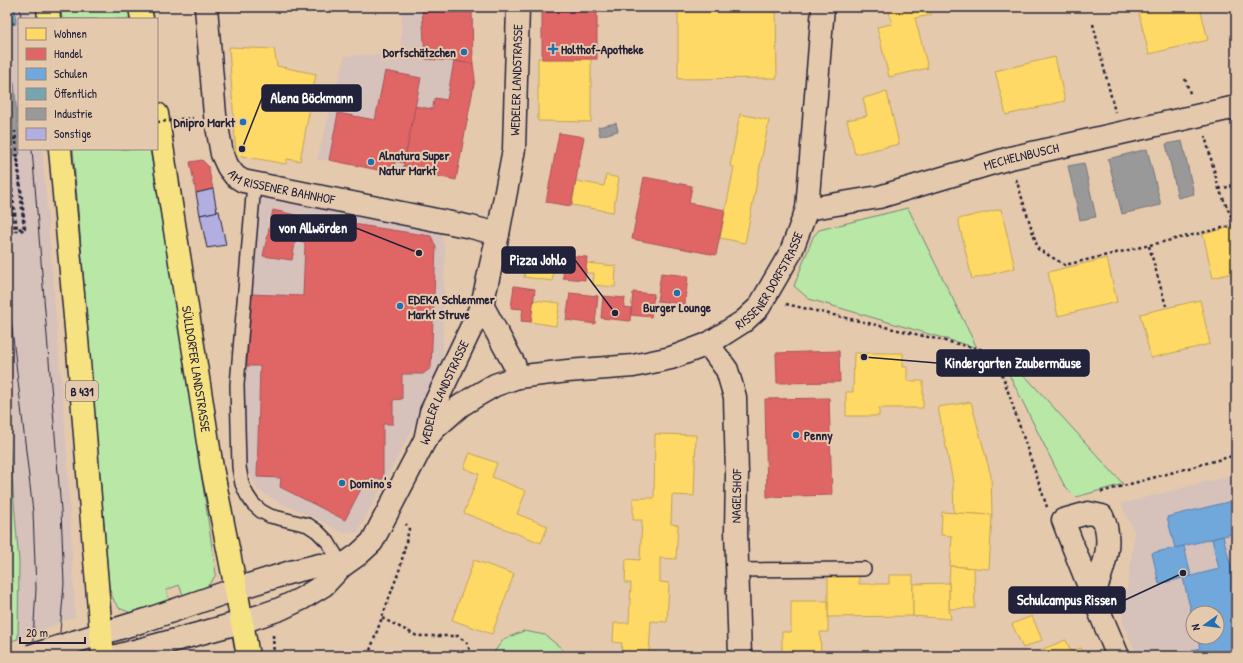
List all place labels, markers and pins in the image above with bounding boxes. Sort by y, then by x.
place label: Holthof-Apotheke [561,40,645,59]
place label: Dorfschätzchen [383,43,456,61]
marker: Holthof-Apotheke [548,44,558,54]
marker: Dorfschätzchen [459,47,469,57]
callout: Alena Böckmann [262,85,361,111]
place label: Dnipro Markt [174,113,236,132]
marker: Dnipro Markt [238,117,248,127]
place label: Alnatura Super Natur Markt [379,146,450,179]
marker: Alnatura Super Natur Markt [366,157,376,167]
callout: von Allwörden [271,215,356,241]
callout: Pizza Johlo [502,247,575,273]
marker: Burger Lounge [672,288,682,298]
place label: EDEKA Schlemmer Markt Struve [408,290,496,323]
place label: Burger Lounge [643,298,712,317]
marker: EDEKA Schlemmer Markt Struve [395,301,405,311]
callout: Kindergarten Zaubermäuse [937,350,1089,376]
place label: Penny [804,426,833,445]
marker: Penny [791,430,801,440]
place label: Domino's [350,474,391,492]
marker: Domino's [337,478,347,488]
callout: Schulcampus Rissen [1009,587,1125,613]

